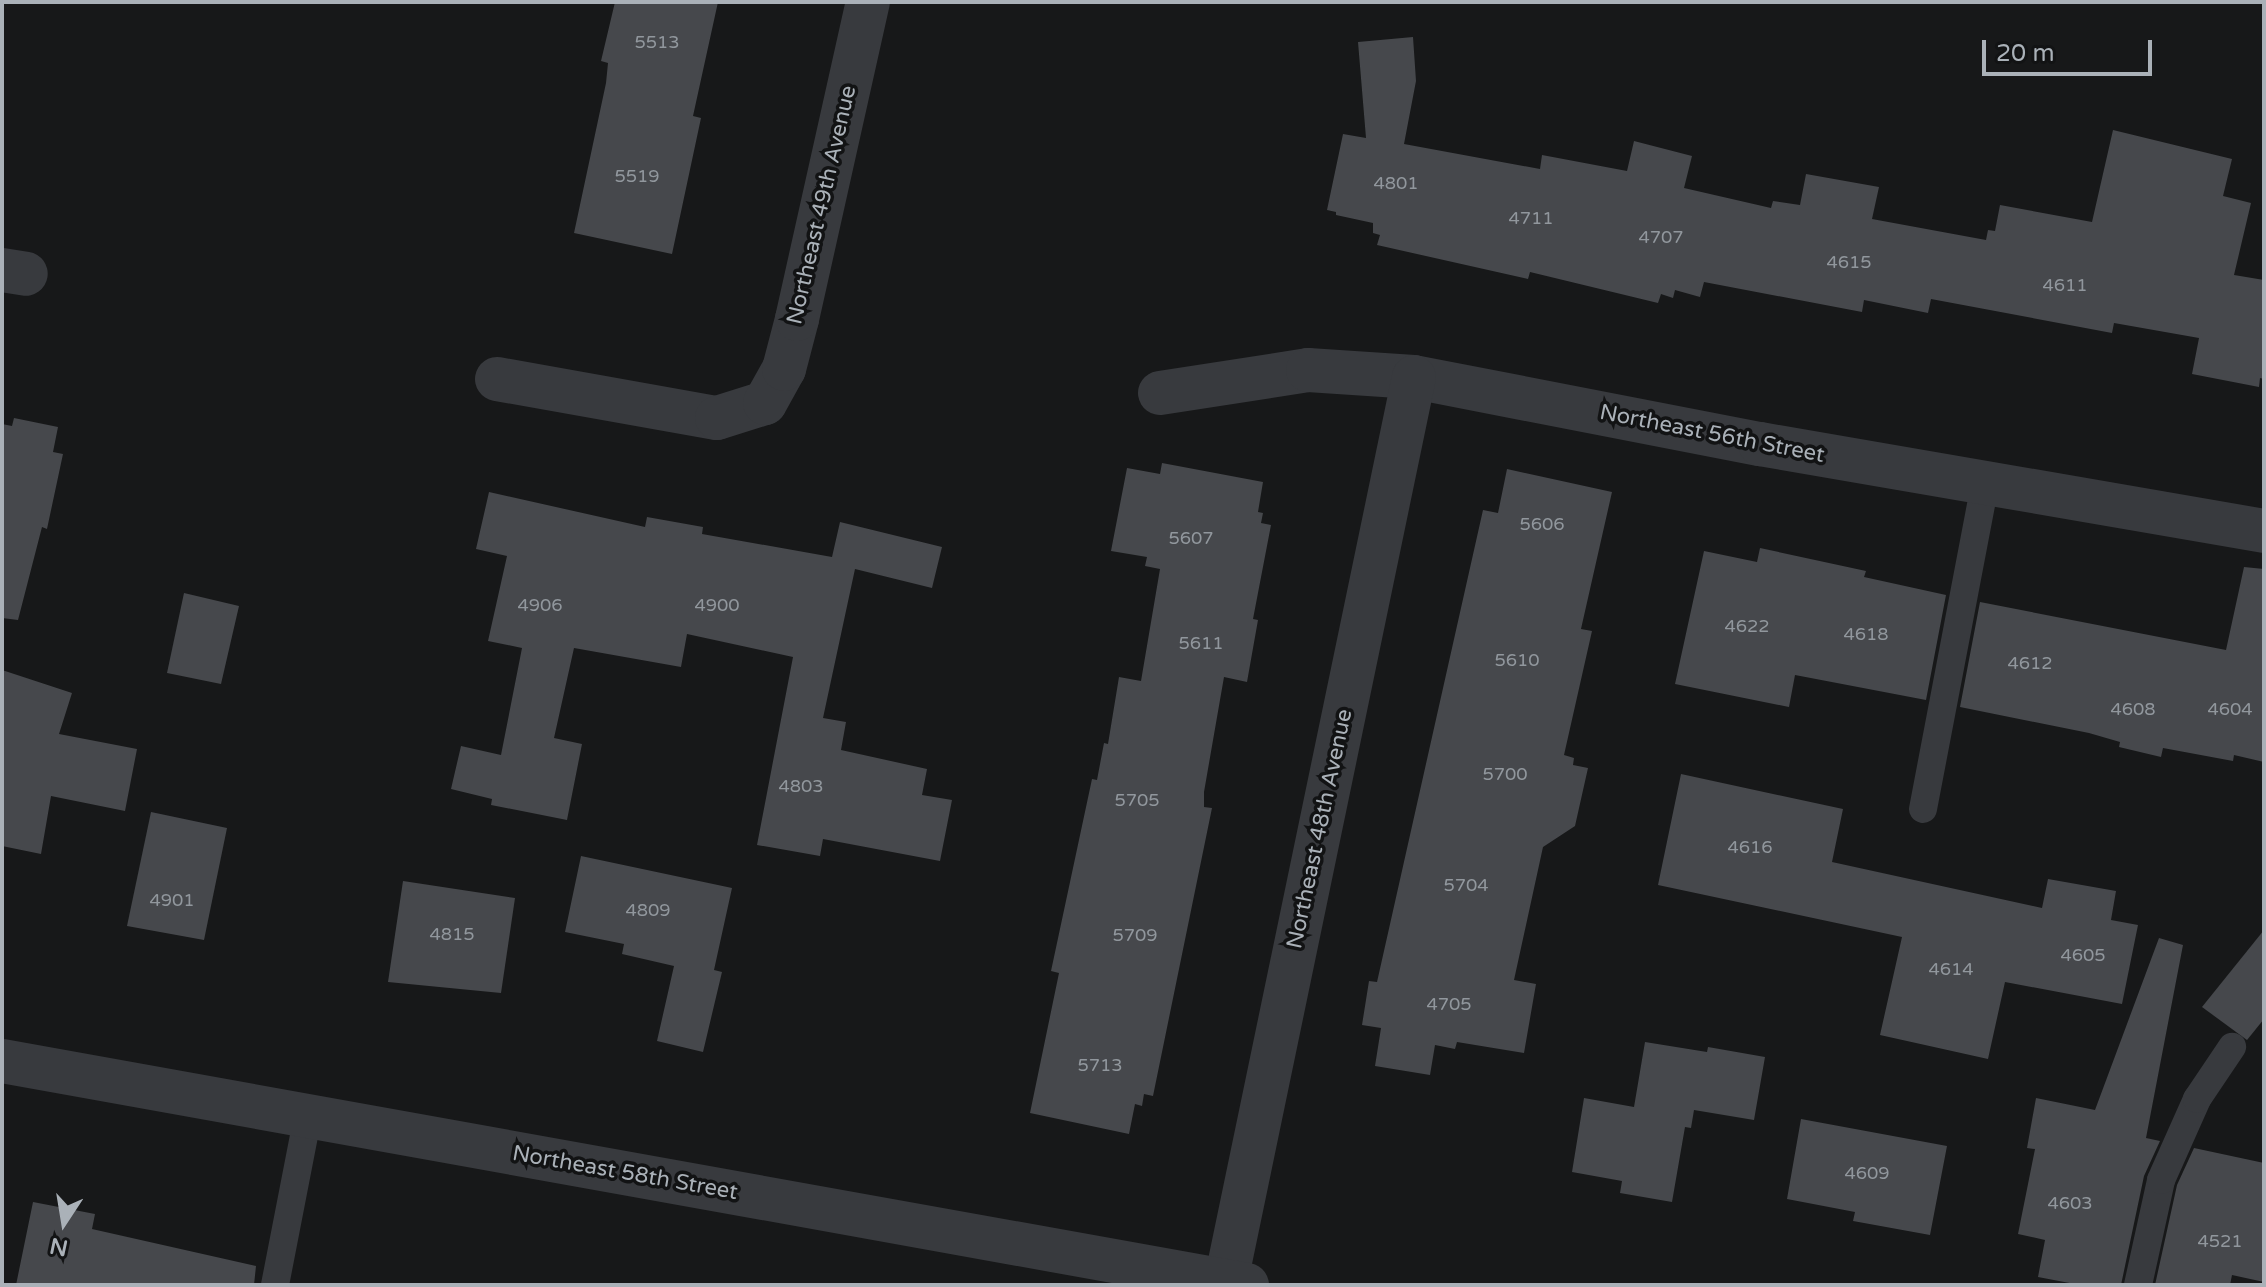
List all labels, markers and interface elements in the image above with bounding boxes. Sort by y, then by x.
scale bar [1986,24,2156,74]
house number: 5513 [634,31,680,53]
text: 20 m [1996,39,2054,68]
street label: Northeast 49th Avenue [782,83,862,327]
house number: 5519 [614,165,660,187]
house number: 4801 [1373,172,1419,194]
house number: 4711 [1508,207,1554,229]
house number: 4707 [1638,226,1684,248]
house number: 4615 [1826,251,1872,273]
house number: 4611 [2042,274,2088,296]
street label: Northeast 56th Street [1597,399,1827,469]
house number: 5606 [1519,513,1565,535]
house number: 5607 [1168,527,1214,549]
house number: 4906 [517,594,563,616]
house number: 4900 [694,594,740,616]
house number: 4622 [1724,615,1770,637]
house number: 4618 [1843,623,1889,645]
house number: 5611 [1178,632,1224,654]
house number: 5610 [1494,649,1540,671]
house number: 4612 [2007,652,2053,674]
house number: 4608 [2110,698,2156,720]
house number: 4604 [2207,698,2253,720]
street label: Northeast 48th Avenue [1282,707,1358,951]
house number: 5700 [1482,763,1528,785]
house number: 4803 [778,775,824,797]
house number: 5705 [1114,789,1160,811]
house number: 4616 [1727,836,1773,858]
house number: 5704 [1443,874,1489,896]
house number: 4901 [149,889,195,911]
house number: 4809 [625,899,671,921]
house number: 4815 [429,923,475,945]
house number: 5709 [1112,924,1158,946]
house number: 4605 [2060,944,2106,966]
house number: 4614 [1928,958,1974,980]
house number: 4705 [1426,993,1472,1015]
house number: 5713 [1077,1054,1123,1076]
street label: Northeast 58th Street [510,1140,740,1206]
house number: 4609 [1844,1162,1890,1184]
north arrow [24,1183,104,1263]
house number: 4603 [2047,1192,2093,1214]
house number: 4521 [2197,1230,2243,1252]
text: N [48,1232,70,1261]

